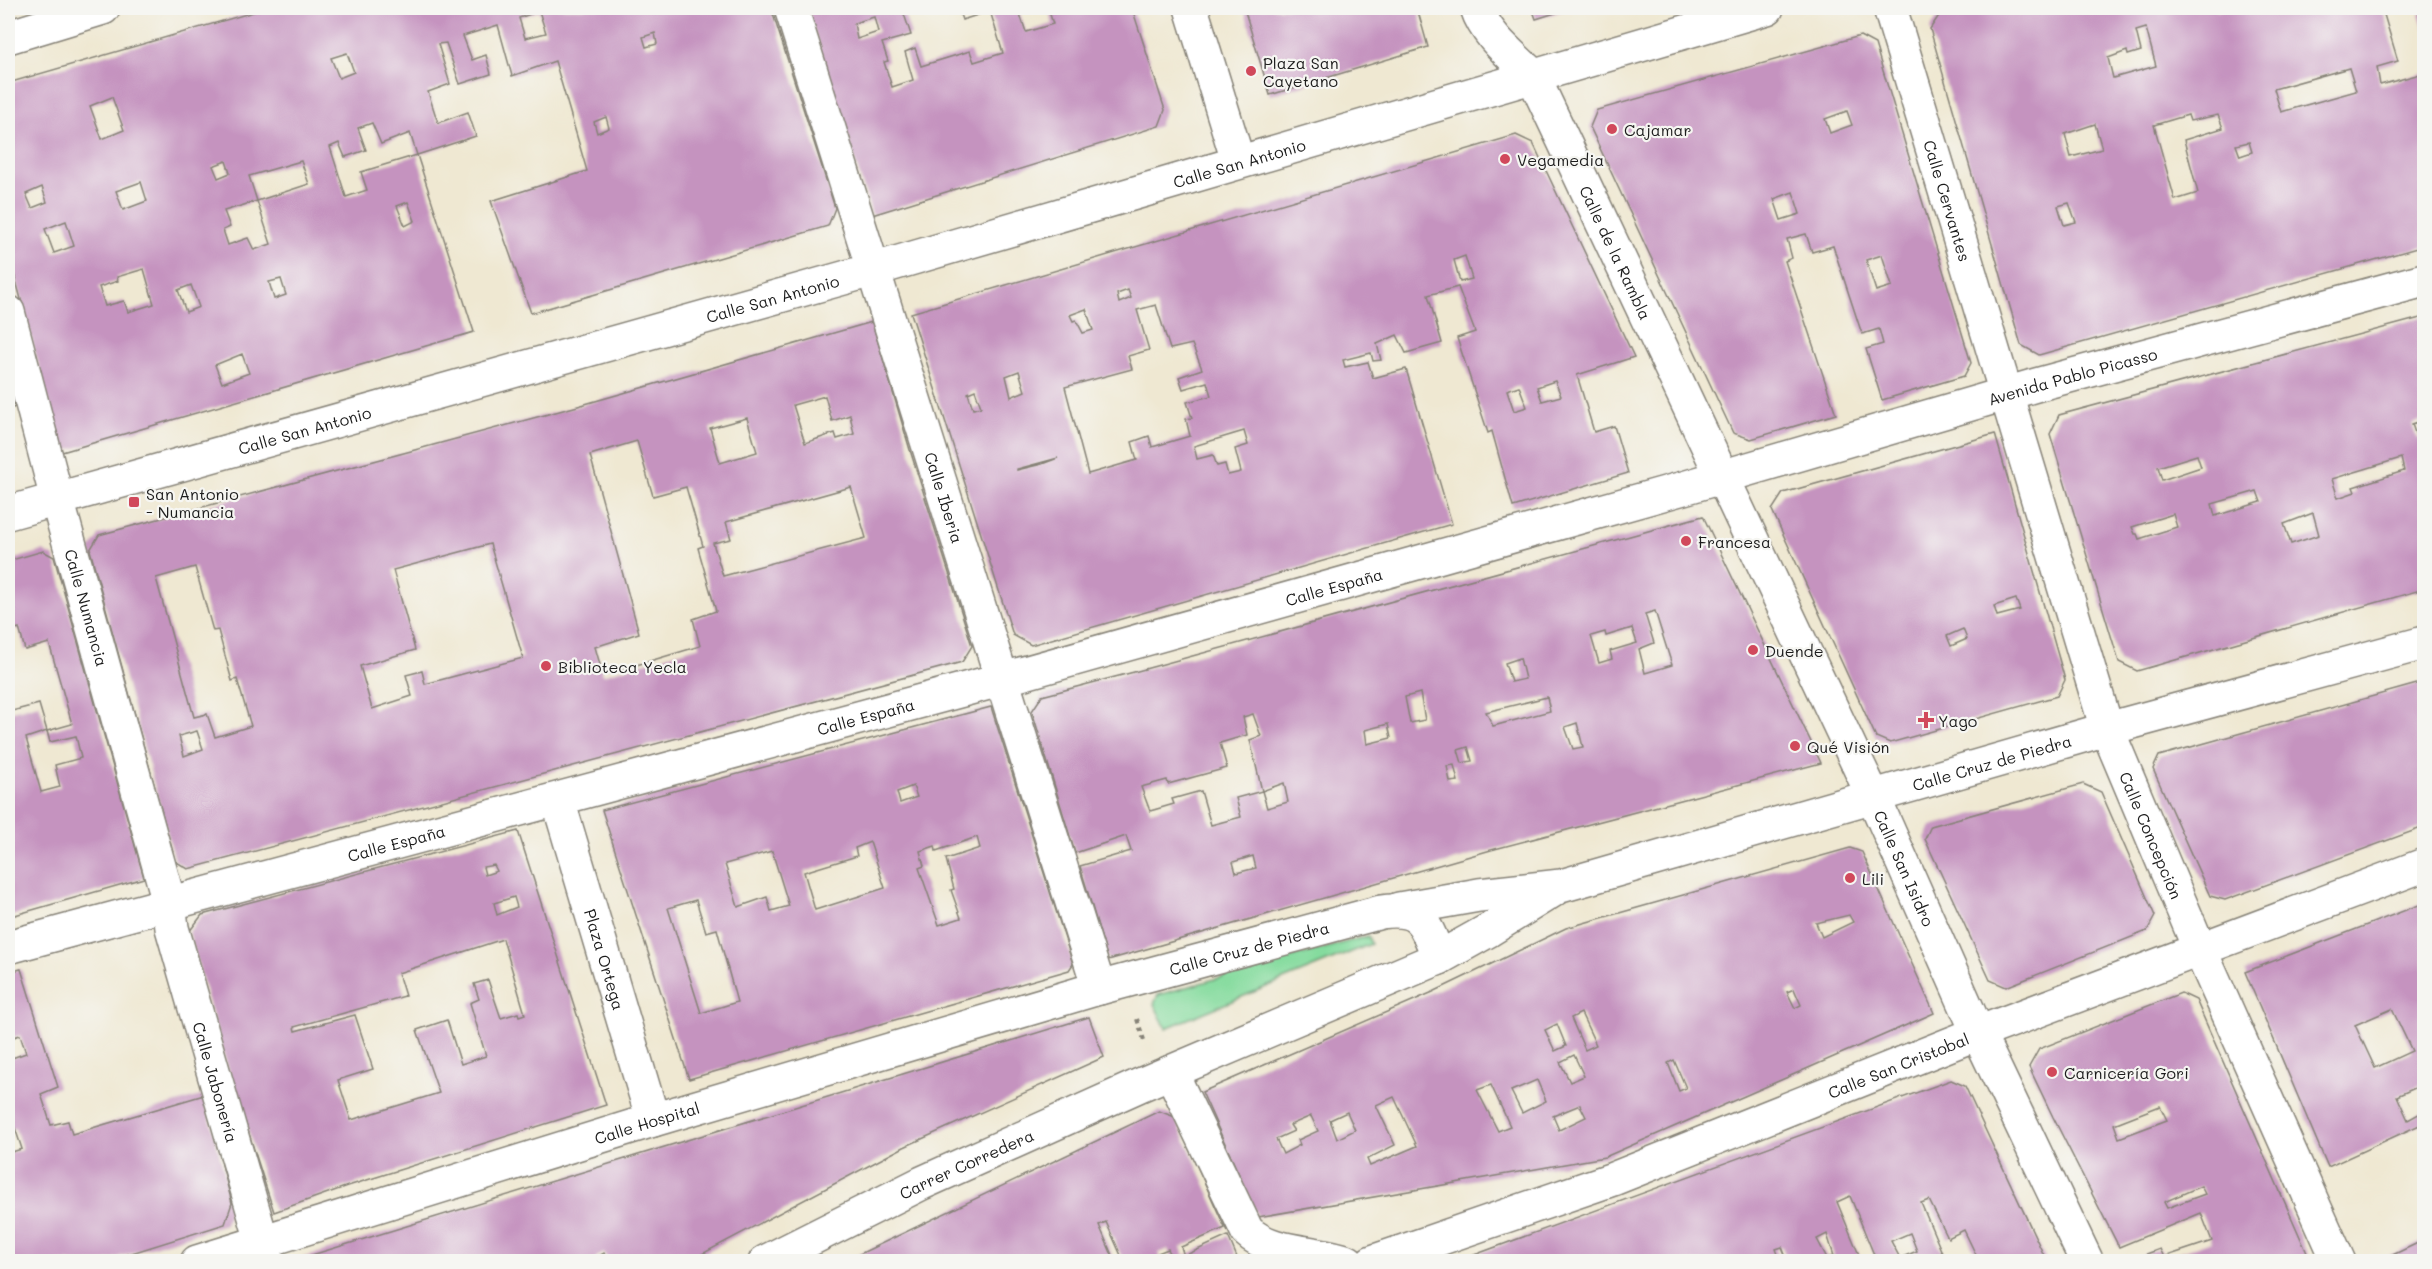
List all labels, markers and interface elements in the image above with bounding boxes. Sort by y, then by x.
place label: Plaza San Cayetano [1263,52,1339,91]
marker: Plaza San Cayetano [1244,64,1258,78]
place label: Cajamar [1624,119,1692,140]
marker: Cajamar [1605,122,1619,136]
street label: Calle San Antonio [1170,133,1308,192]
street label: Calle Cervantes [1920,137,1976,264]
place label: Vegamedia [1517,149,1604,170]
marker: Vegamedia [1498,152,1512,166]
street label: Calle de la Rambla [1576,182,1657,323]
street label: Calle San Antonio [703,269,841,327]
street label: Avenida Pablo Picasso [1985,342,2159,409]
street label: Calle San Antonio [236,401,373,458]
street label: Calle Iberia [921,449,969,546]
place label: San Antonio - Numancia [146,483,239,522]
marker: San Antonio - Numancia [127,495,141,509]
place label: Francesa [1698,531,1771,552]
marker: Francesa [1679,534,1693,548]
street label: Calle Numancia [61,546,113,669]
street label: Calle España [1283,563,1385,610]
place label: Duende [1765,640,1824,661]
marker: Duende [1746,643,1760,657]
place label: Biblioteca Yecla [558,656,687,677]
marker: Biblioteca Yecla [539,659,553,673]
street label: Calle España [814,693,917,739]
place label: Yago [1938,710,1977,731]
marker: Yago [1919,713,1933,727]
street label: Calle Cruz de Piedra [1910,729,2074,795]
place label: Qué Visión [1807,736,1889,757]
marker: Qué Visión [1788,739,1802,753]
street label: Calle Concepción [2116,768,2188,902]
street label: Calle San Isidro [1870,807,1940,929]
street label: Calle España [345,819,447,866]
place label: Lili [1862,868,1884,889]
marker: Lili [1843,871,1857,885]
street label: Plaza Ortega [580,906,630,1012]
street label: Calle Cruz de Piedra [1167,916,1331,979]
street label: Calle Jabonería [189,1019,244,1145]
street label: Calle San Cristobal [1824,1027,1972,1103]
place label: Carnicería Gori [2064,1062,2189,1083]
marker: Carnicería Gori [2045,1065,2059,1079]
street label: Calle Hospital [592,1096,702,1148]
street label: Carrer Corredera [895,1124,1037,1203]

